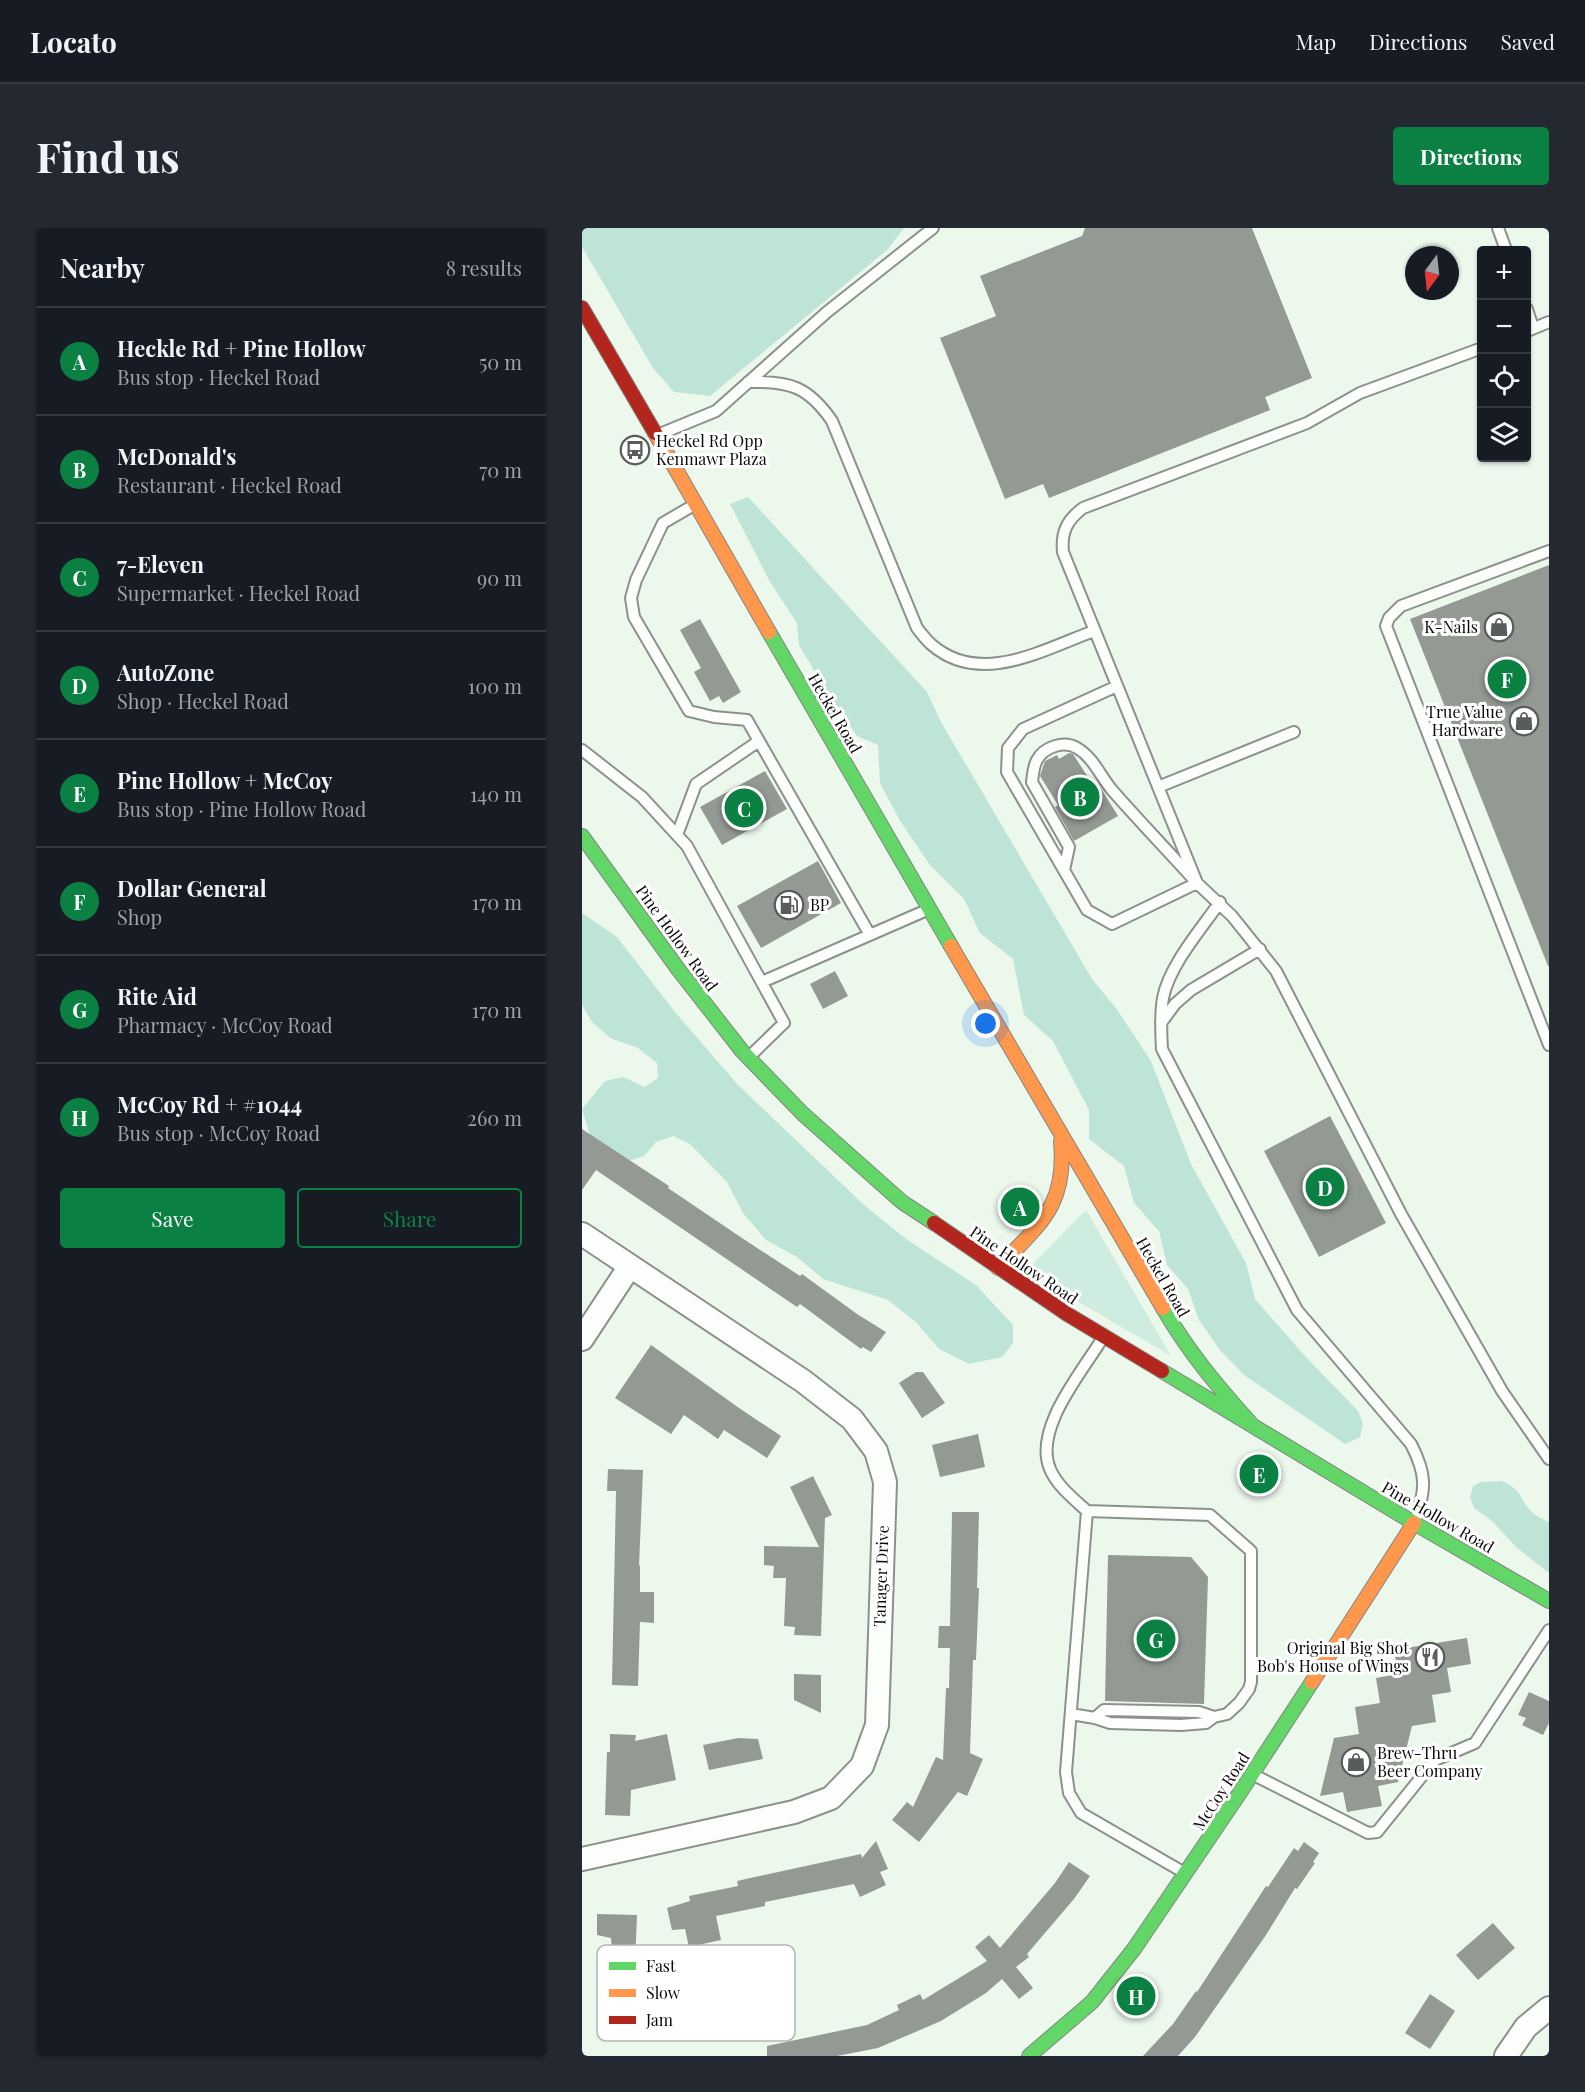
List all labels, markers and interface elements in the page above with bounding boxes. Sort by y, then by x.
text: Locato [30,23,117,60]
text: Map [1295,27,1336,55]
text: Directions [1369,27,1467,55]
text: Saved [1500,27,1555,55]
button: Directions [1393,127,1549,185]
text: Find us [36,128,180,184]
north arrow [1405,246,1459,300]
map controls [1477,246,1531,462]
button: + [1477,246,1531,300]
text: Nearby [60,250,145,285]
text: 8 results [446,254,522,281]
button: − [1477,300,1531,354]
text: Heckle Rd + Pine Hollow [117,333,366,363]
text: A [73,348,86,375]
text: 50 m [479,348,522,375]
button: locate [1477,354,1531,408]
text: Bus stop · Heckel Road [117,363,320,390]
button: layers [1477,408,1531,462]
place label: Heckel Rd Opp Kenmawr Plaza [656,430,767,469]
bus stop icon: Heckel Rd Opp Kenmawr Plaza [619,434,651,466]
text: McDonald's [117,441,236,471]
text: B [73,456,86,483]
text: 70 m [479,456,522,483]
text: Restaurant · Heckel Road [117,471,342,498]
text: 7-Eleven [117,549,204,579]
text: C [72,564,87,591]
text: 90 m [477,564,522,591]
text: Supermarket · Heckel Road [117,579,360,606]
shop icon: K-Nails [1483,611,1515,643]
place label: K-Nails [1424,616,1478,637]
pin: F [1488,656,1526,702]
text: AutoZone [117,657,214,687]
street label: Heckel Road [804,669,867,757]
text: D [72,672,87,699]
text: 100 m [468,672,522,699]
text: Shop · Heckel Road [117,687,289,714]
place label: True Value Hardware [1426,701,1503,740]
shop icon: True Value Hardware [1508,705,1540,737]
text: Pine Hollow + McCoy [117,765,332,795]
pin: B [1060,774,1100,820]
text: E [73,780,86,807]
text: 140 m [470,780,522,807]
pin: C [724,786,764,830]
text: Bus stop · Pine Hollow Road [117,795,366,822]
text: Dollar General [117,873,267,903]
street label: Pine Hollow Road [632,881,723,995]
text: F [74,888,85,915]
text: 170 m [472,888,522,915]
fuel station icon: BP [773,889,805,921]
place label: BP [810,894,829,915]
text: Shop [117,903,162,930]
text: Rite Aid [117,981,197,1011]
text: G [72,996,87,1023]
text: 170 m [472,996,522,1023]
your location [971,1009,1000,1038]
text: Pharmacy · McCoy Road [117,1011,333,1038]
text: McCoy Rd + #1044 [117,1089,302,1119]
text: H [72,1104,88,1131]
text: 260 m [467,1104,522,1131]
text: Bus stop · McCoy Road [117,1119,320,1146]
pin: D [1306,1164,1344,1210]
pin: A [1000,1184,1040,1230]
button: Save [60,1188,285,1248]
button: Share [297,1188,522,1248]
street label: Pine Hollow Road [966,1221,1082,1309]
street label: Heckel Road [1132,1233,1195,1321]
pin: E [1240,1452,1278,1496]
street label: Pine Hollow Road [1378,1476,1498,1557]
street label: Tanager Drive [868,1525,893,1627]
pin: G [1136,1616,1176,1662]
place label: Original Big Shot Bob's House of Wings [1257,1637,1409,1676]
restaurant icon: Original Big Shot Bob's House of Wings [1414,1641,1446,1673]
place label: Brew-Thru Beer Company [1377,1742,1483,1781]
shop icon: Brew-Thru Beer Company [1340,1746,1372,1778]
street label: McCoy Road [1188,1748,1254,1834]
legend [597,1945,795,2041]
text: Fast [646,1955,676,1976]
pin: H [1116,1974,1156,2018]
text: Slow [646,1982,681,2003]
text: Jam [645,2009,673,2030]

